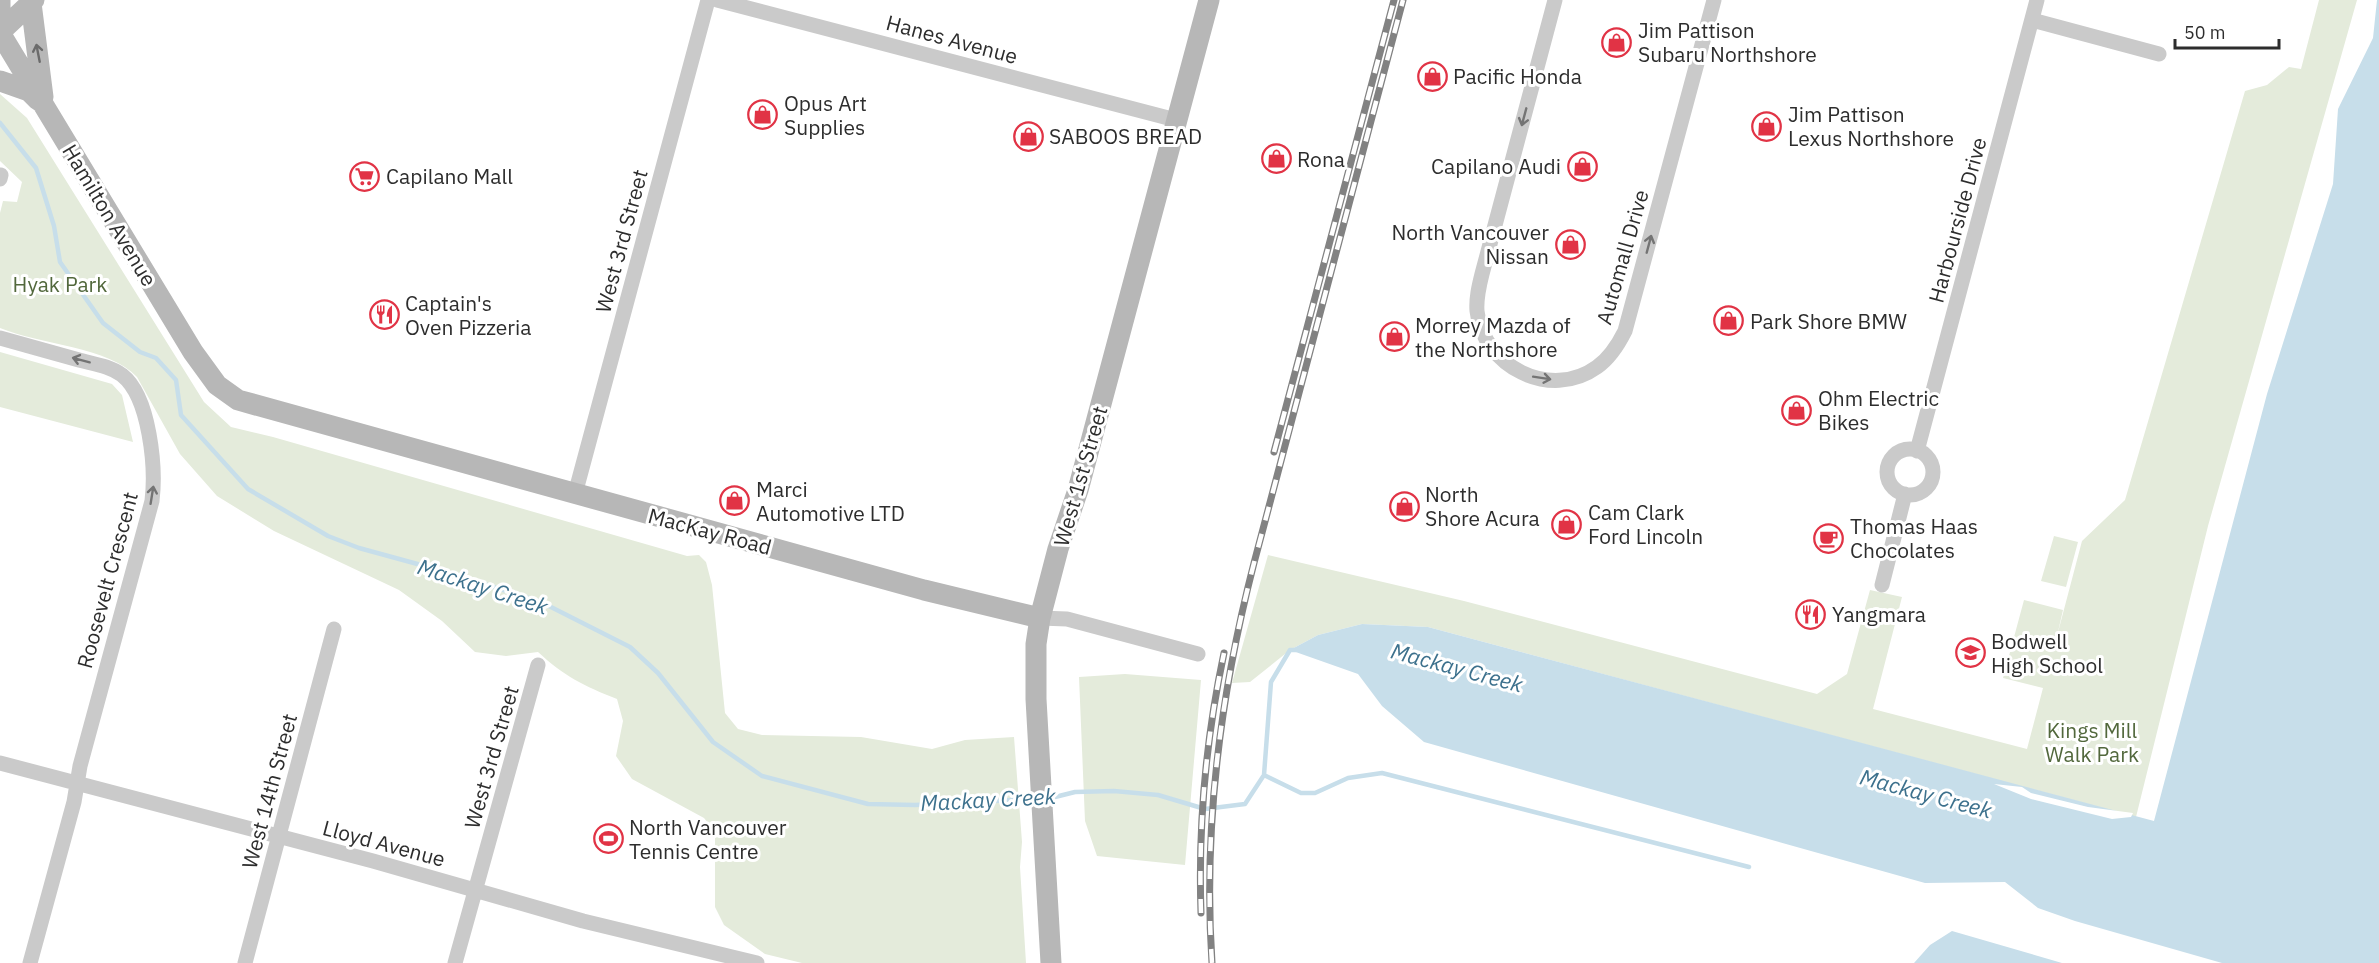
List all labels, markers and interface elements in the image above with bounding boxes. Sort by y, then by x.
street label: Hanes Avenue [883,8,1021,70]
scale bar [2175,12,2278,50]
place label: Jim Pattison Subaru Northshore [1638,16,1817,68]
text: 50 m [2184,21,2226,44]
shop icon: Jim Pattison Subaru Northshore [1601,26,1633,58]
one-way arrow [32,44,43,64]
shop icon: Pacific Honda [1416,60,1448,92]
place label: Pacific Honda [1453,62,1582,90]
place label: Opus Art Supplies [784,89,867,141]
shop icon: Opus Art Supplies [747,99,779,131]
place label: Jim Pattison Lexus Northshore [1788,100,1954,152]
one-way arrow [1517,108,1529,127]
shop icon: Jim Pattison Lexus Northshore [1751,110,1783,142]
shop icon: SABOOS BREAD [1012,120,1044,152]
place label: SABOOS BREAD [1049,122,1202,150]
street label: Harbourside Drive [1921,134,1993,306]
street label: Hamilton Avenue [56,139,164,291]
shop icon: Rona [1260,143,1292,175]
place label: Rona [1297,145,1345,173]
shop icon: Capilano Audi [1566,150,1598,182]
place label: Capilano Audi [1431,152,1561,180]
supermarket icon: Capilano Mall [349,160,381,192]
place label: Capilano Mall [386,162,513,190]
street label: West 3rd Street [588,166,654,316]
street label: Automall Drive [1589,186,1655,328]
place label: North Vancouver Nissan [1392,218,1549,270]
shop icon: North Vancouver Nissan [1554,228,1586,260]
one-way arrow [1644,235,1655,254]
park label: Hyak Park [13,270,107,298]
place label: Captain's Oven Pizzeria [405,289,531,341]
restaurant icon: Captain's Oven Pizzeria [368,299,400,331]
shop icon: Park Shore BMW [1713,305,1745,337]
place label: Park Shore BMW [1750,307,1907,335]
place label: Morrey Mazda of the Northshore [1415,311,1571,363]
shop icon: Morrey Mazda of the Northshore [1378,321,1410,353]
one-way arrow [72,354,91,366]
one-way arrow [1531,373,1551,384]
place label: Ohm Electric Bikes [1818,384,1939,436]
shop icon: Ohm Electric Bikes [1781,394,1813,426]
street label: West 1st Street [1047,402,1113,550]
place label: Marci Automotive LTD [756,475,905,527]
place label: North Shore Acura [1425,480,1540,532]
shop icon: Marci Automotive LTD [719,485,751,517]
one-way arrow [147,486,158,506]
street label: Roosevelt Crescent [70,489,144,671]
shop icon: North Shore Acura [1388,490,1420,522]
place label: Cam Clark Ford Lincoln [1588,498,1703,550]
street label: MacKay Road [645,501,775,561]
shop icon: Cam Clark Ford Lincoln [1551,508,1583,540]
place label: Thomas Haas Chocolates [1850,512,1978,564]
cafe icon: Thomas Haas Chocolates [1813,522,1845,554]
water label: Mackay Creek [414,551,552,621]
restaurant icon: Yangmara [1795,598,1827,630]
place label: Yangmara [1832,600,1926,628]
place label: Bodwell High School [1991,627,2103,679]
water label: Mackay Creek [1388,635,1527,699]
school or university icon: Bodwell High School [1954,637,1986,669]
street label: West 3rd Street [457,682,525,832]
street label: West 14th Street [235,710,303,872]
park label: Kings Mill Walk Park [2045,716,2139,768]
water label: Mackay Creek [1857,761,1996,825]
water label: Mackay Creek [920,781,1057,817]
street label: Lloyd Avenue [320,813,448,873]
place label: North Vancouver Tennis Centre [629,813,787,865]
sports icon: North Vancouver Tennis Centre [592,823,624,855]

